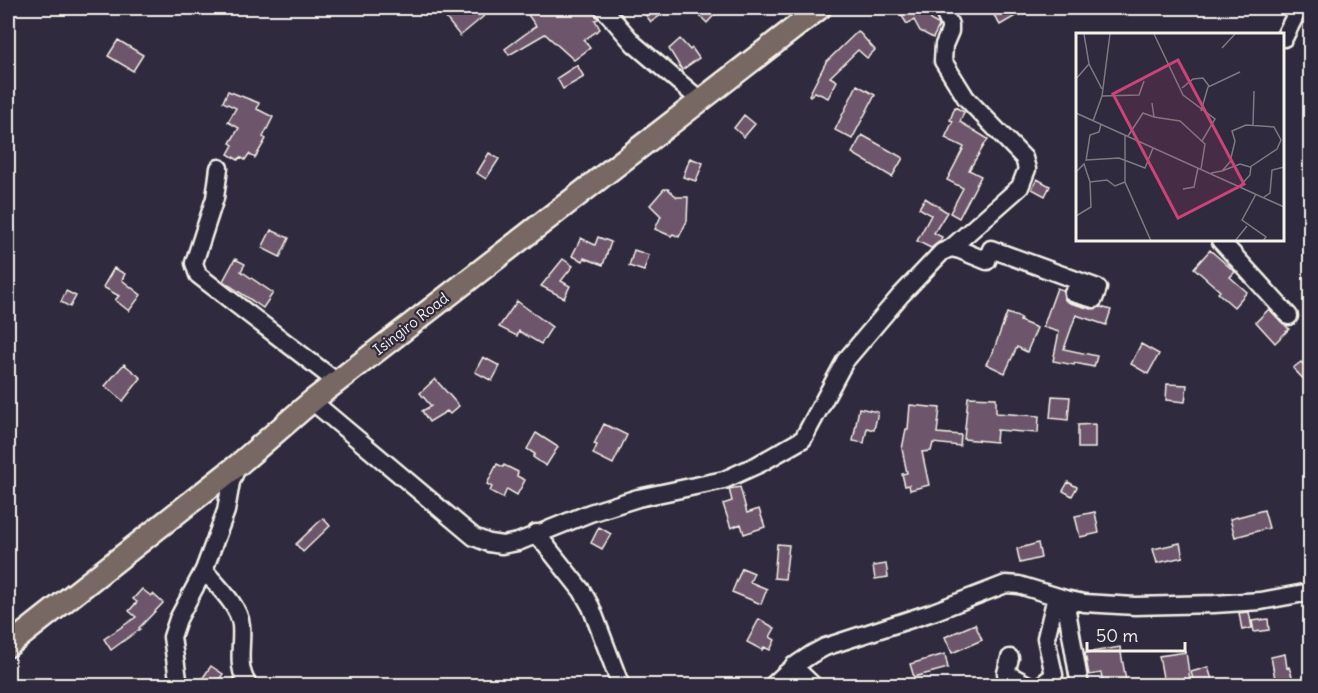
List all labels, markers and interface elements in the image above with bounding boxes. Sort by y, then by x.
inset map [1076,33,1285,242]
street label: Isingiro Road [369,288,452,359]
scale bar [1087,615,1184,653]
text: 50 m [1096,624,1138,647]

